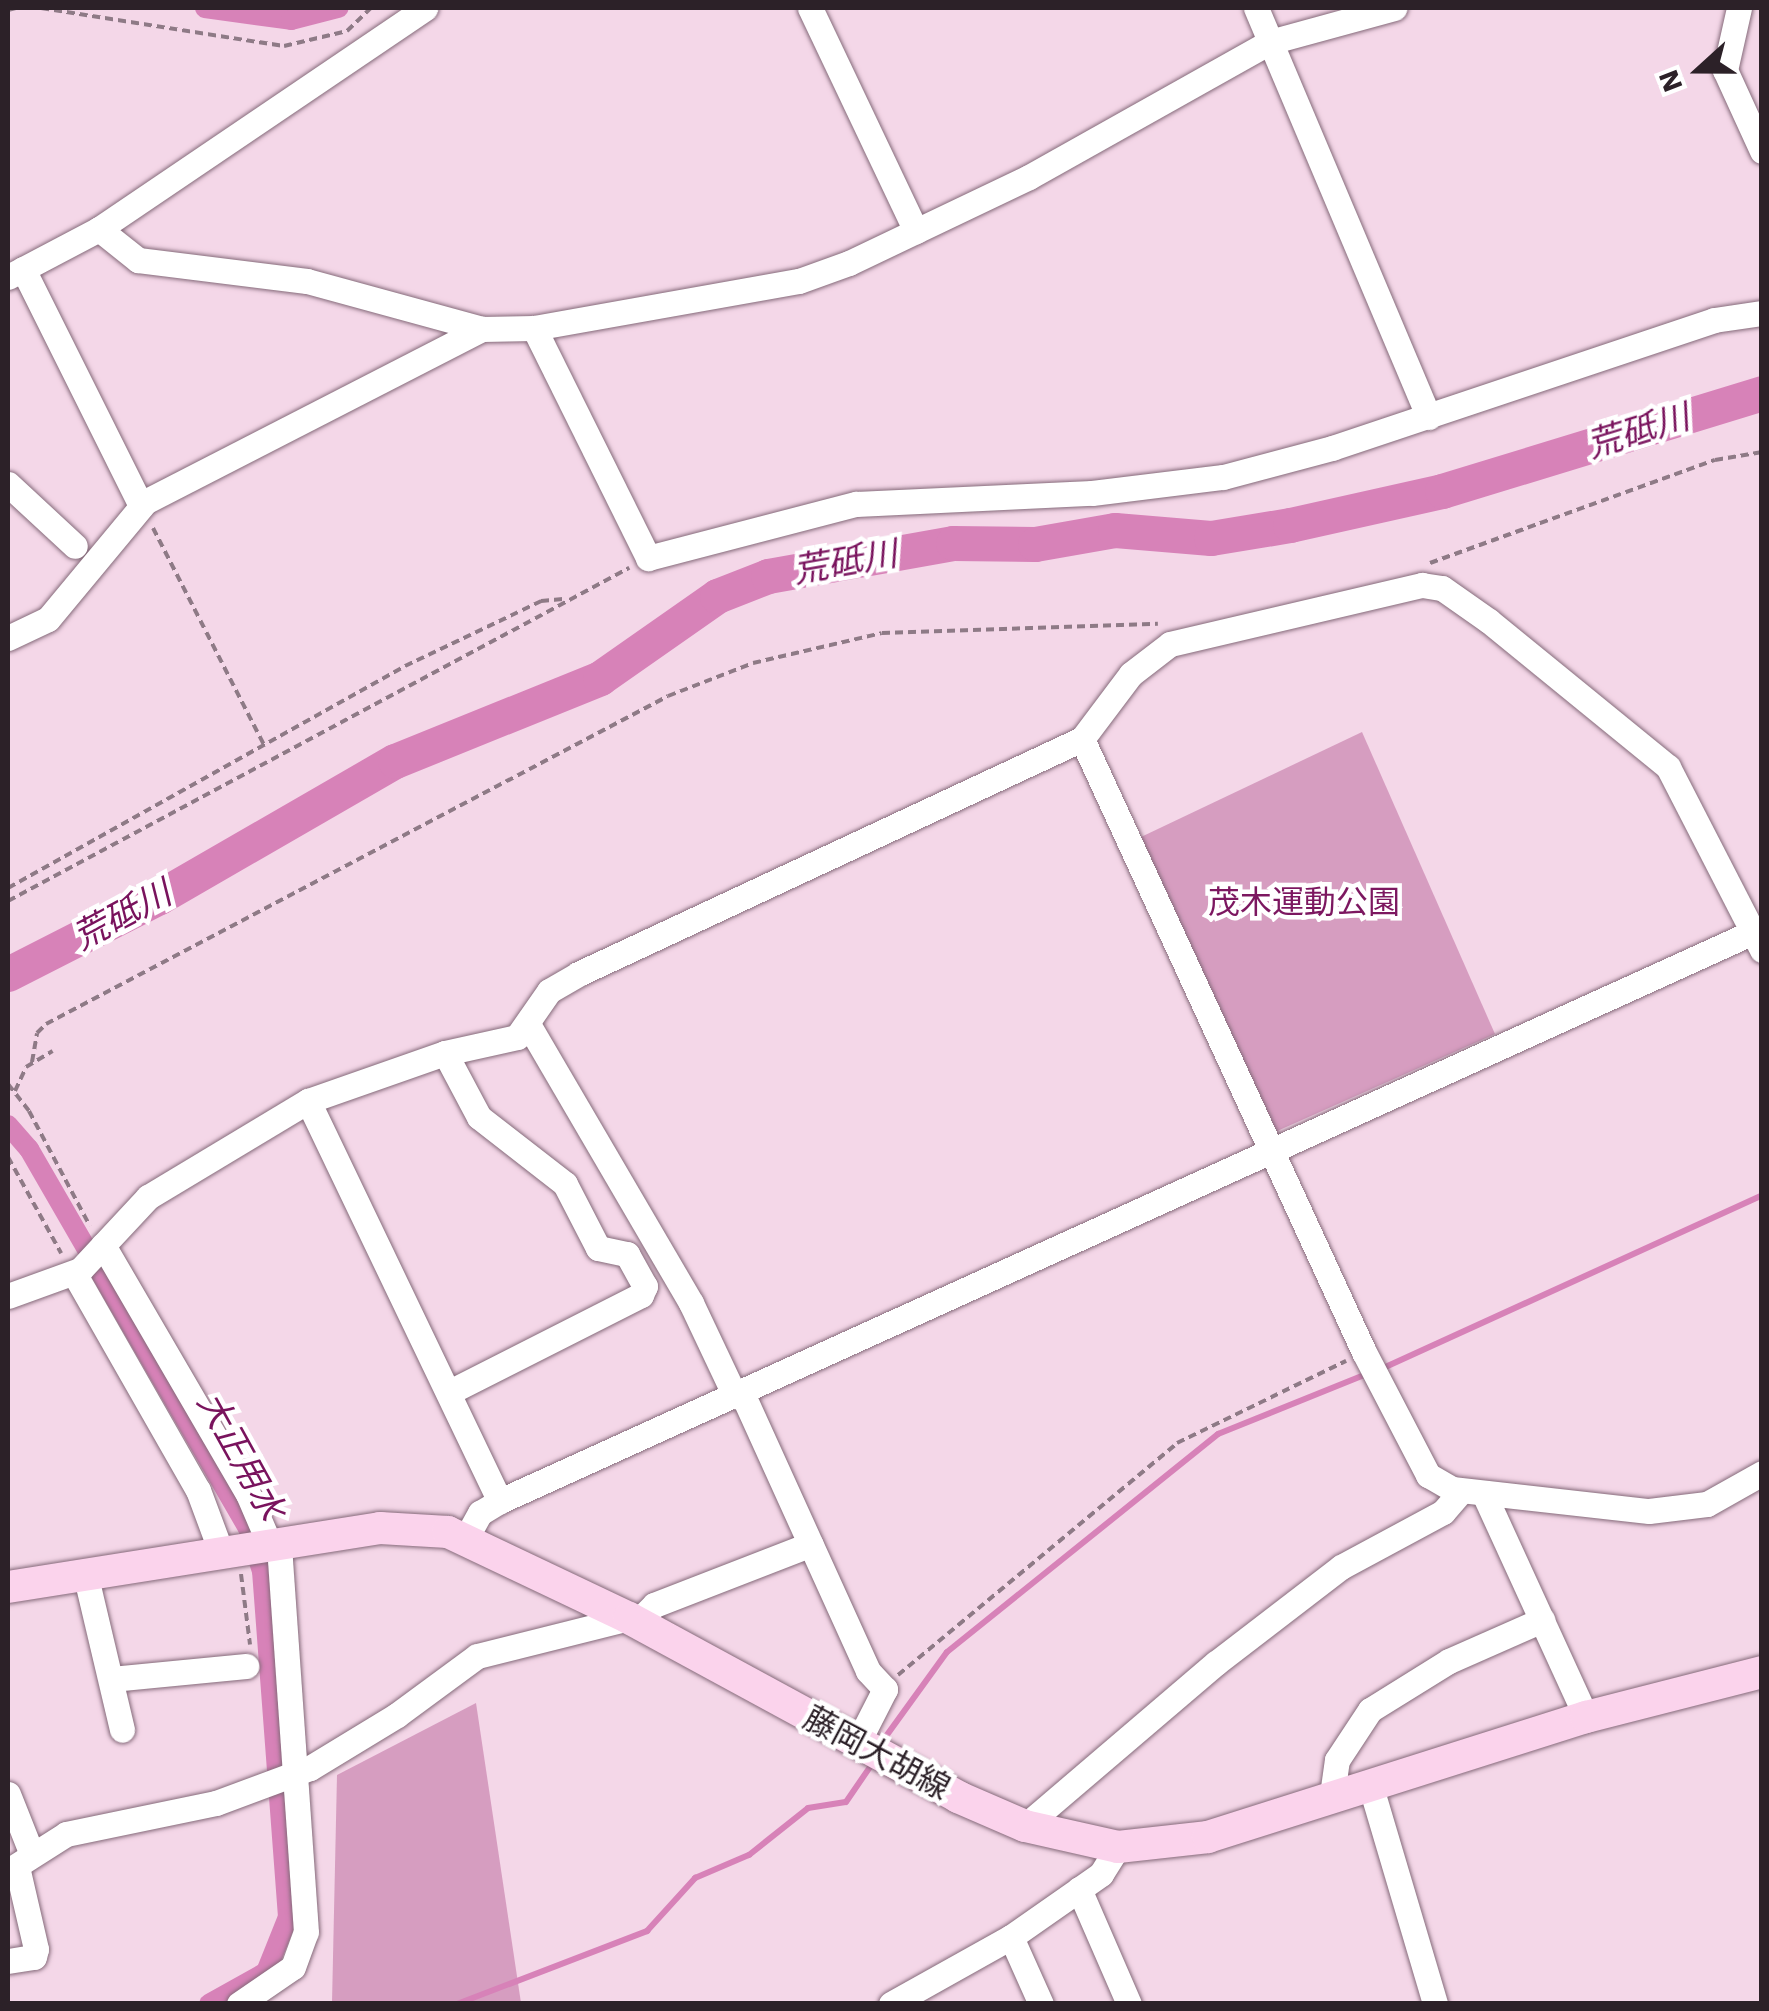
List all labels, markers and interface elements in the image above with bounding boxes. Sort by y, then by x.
north arrow [1649,20,1749,120]
text: N [1651,65,1690,97]
water label: 荒砥川 [1582,396,1694,466]
water label: 荒砥川 [790,532,900,592]
water label: 荒砥川 [66,872,178,958]
park label: 茂木運動公園 [1208,883,1400,921]
water label: 大正用水 [189,1385,293,1527]
street label: 藤岡大胡線 [797,1698,957,1808]

